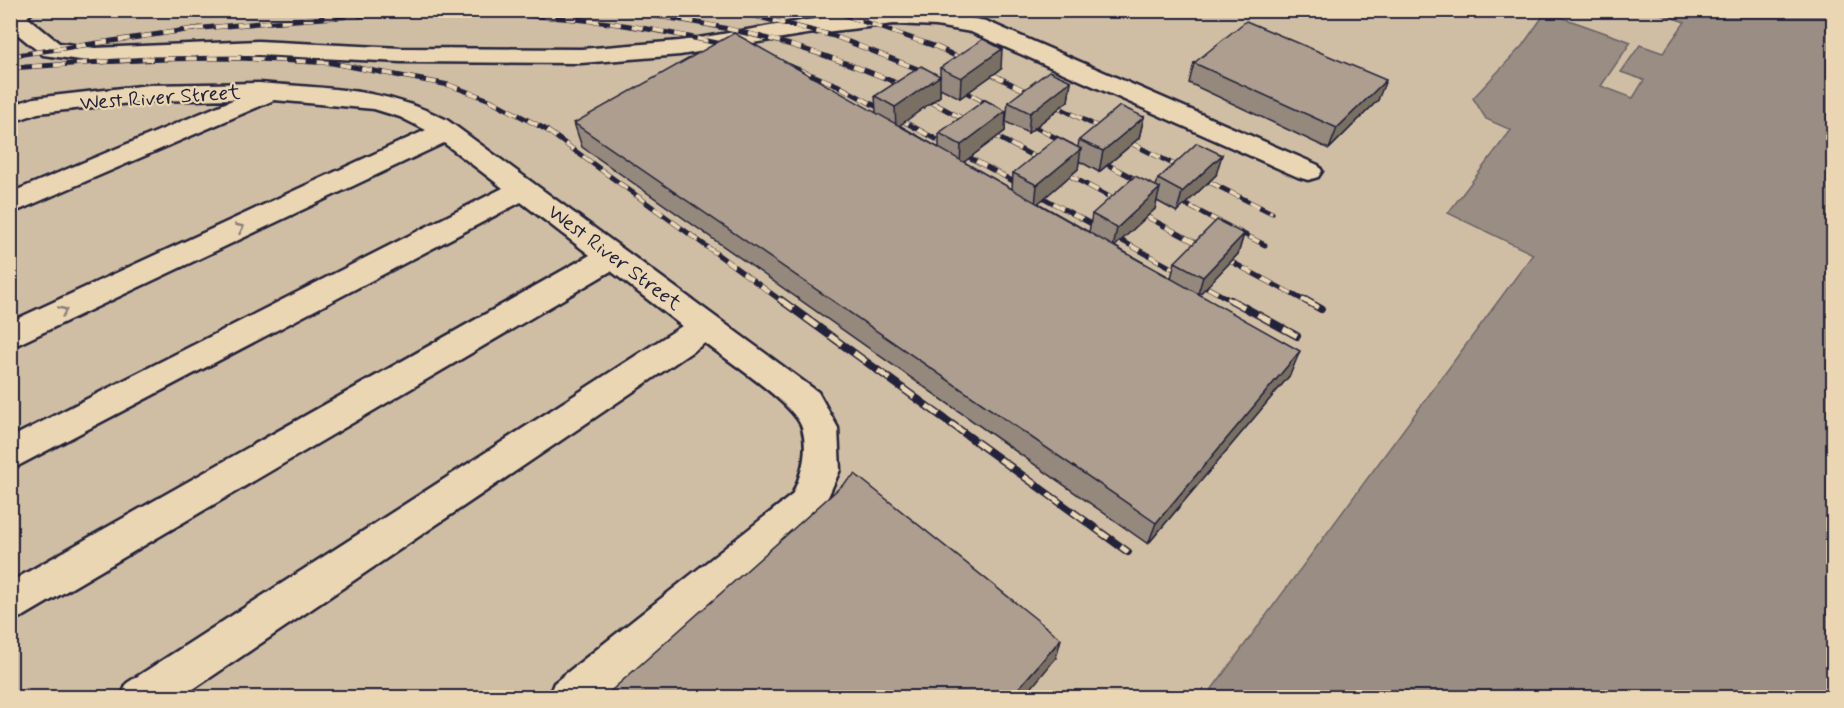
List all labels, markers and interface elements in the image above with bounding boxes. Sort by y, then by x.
street label: West River Street [79,78,242,118]
street label: West River Street [542,198,688,318]
one-way arrow [233,224,244,236]
one-way arrow [57,307,68,319]

